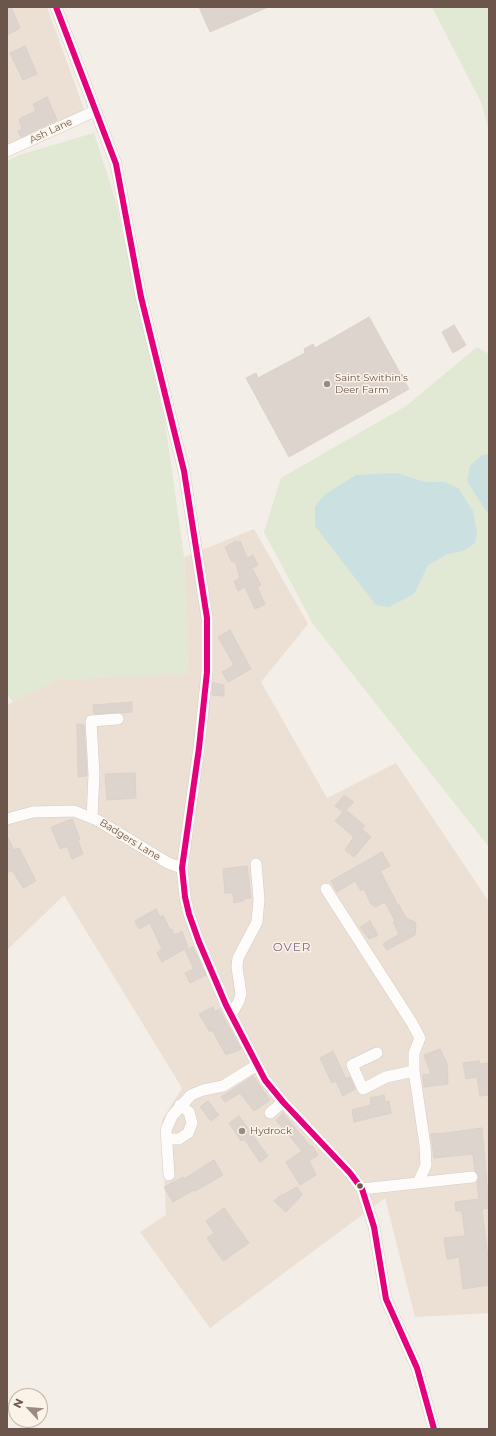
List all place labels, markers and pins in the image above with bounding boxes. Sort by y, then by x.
place label: Saint Swithin's Deer Farm [335,372,408,396]
marker: Saint Swithin's Deer Farm [322,379,332,389]
place label: Hydrock [250,1125,292,1137]
marker: Hydrock [237,1126,247,1136]
unlabelled marker [355,1181,365,1191]

